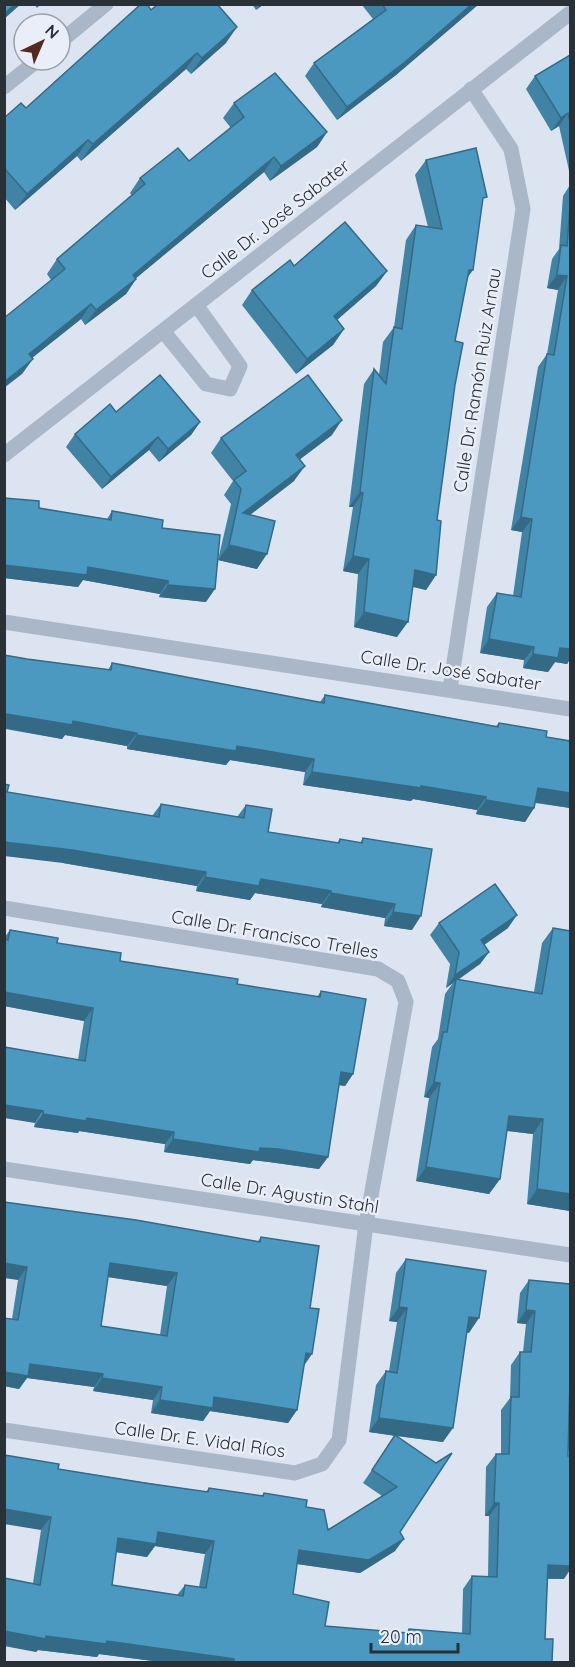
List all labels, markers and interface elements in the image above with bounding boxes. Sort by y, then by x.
north arrow [12,12,72,72]
text: N [41,20,64,42]
street label: Calle Dr. José Sabater [196,154,354,284]
street label: Calle Dr. Ramón Ruiz Arnau [448,266,506,494]
street label: Calle Dr. José Sabater [359,644,543,696]
street label: Calle Dr. Francisco Trelles [170,904,380,964]
street label: Calle Dr. Agustin Stahl [199,1168,381,1218]
street label: Calle Dr. E. Vidal Ríos [113,1416,287,1462]
scale bar [371,1616,458,1654]
text: 20 m [380,1625,422,1648]

